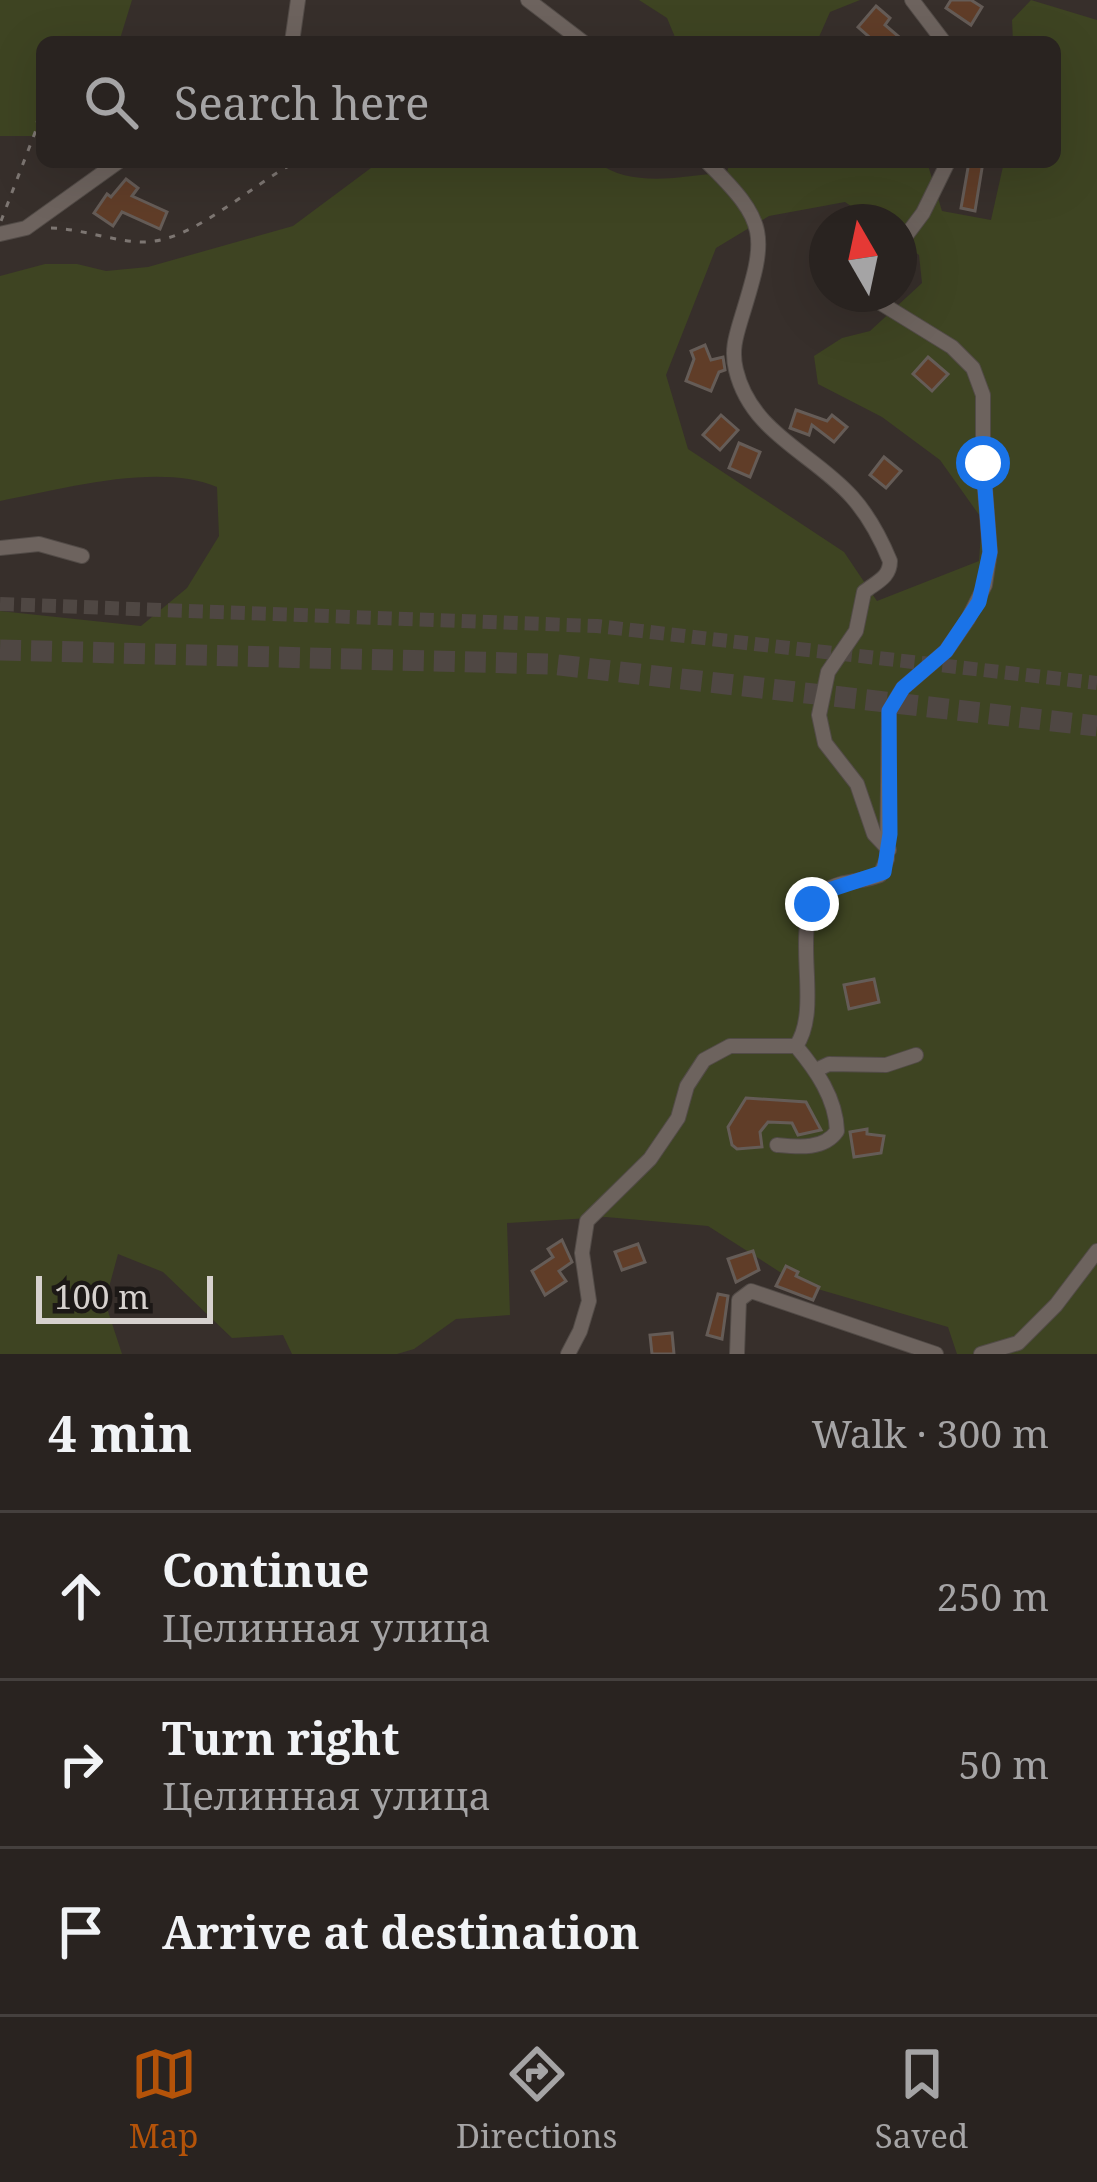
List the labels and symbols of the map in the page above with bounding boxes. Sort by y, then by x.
north arrow [809,204,917,312]
route start [956,436,1010,490]
route end [785,877,839,931]
scale bar [36,1270,213,1323]

